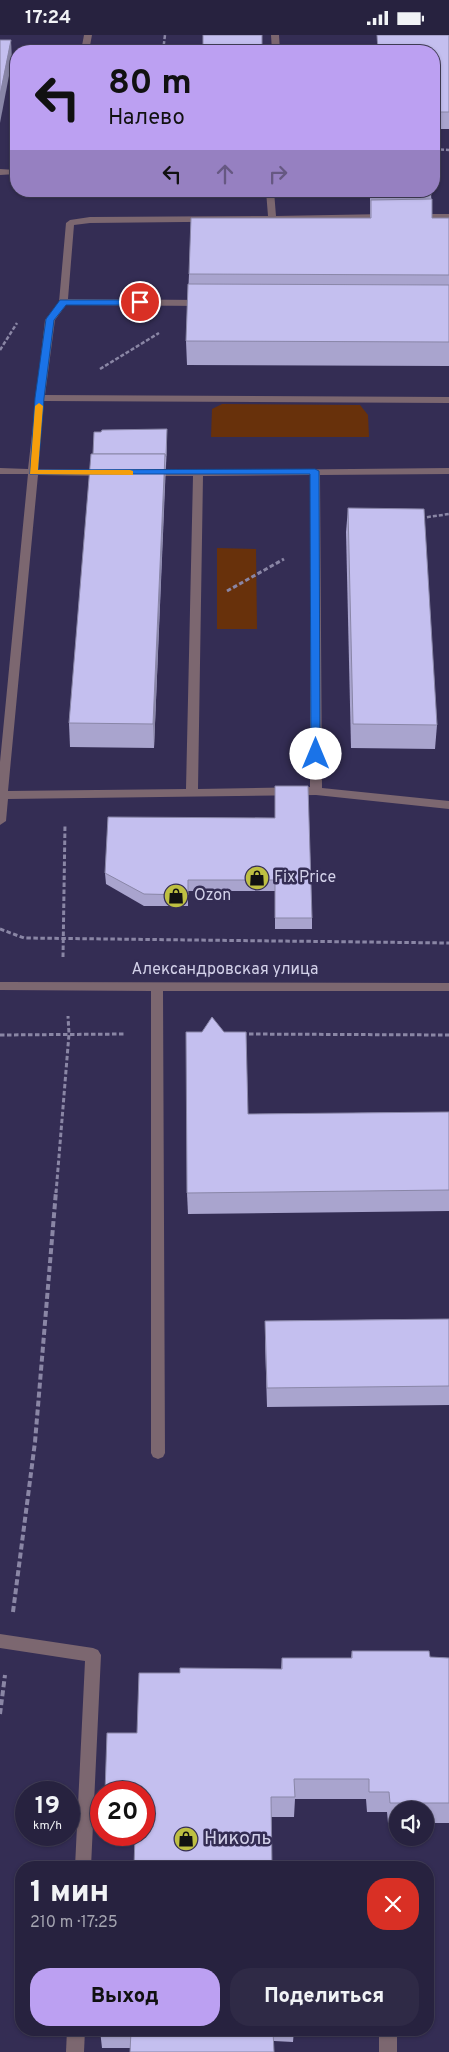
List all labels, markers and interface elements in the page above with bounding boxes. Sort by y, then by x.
text: 17:24 [25,6,71,30]
text: 80 m [108,62,192,106]
icon: left [25,65,90,130]
text: Налево [108,105,185,132]
icon: left [158,160,186,188]
icon: ahead [211,160,239,188]
icon: right [264,160,292,188]
pin [119,281,161,323]
icon: arrive [126,288,154,316]
position arrow [289,727,341,779]
shop icon: Fix Price [244,865,270,891]
place label: Fix Price [274,868,336,888]
shop icon: Ozon [163,883,189,909]
place label: Ozon [194,886,231,906]
street label: Александровская улица [132,960,319,980]
speed limit sign: 20 [90,1781,155,1846]
text: 19 [35,1791,60,1823]
map controls [389,1801,434,1846]
button: sound [389,1801,434,1846]
text: km/h [33,1818,62,1834]
shop icon: Николь [173,1826,199,1852]
place label: Николь [204,1827,271,1851]
text: 1 мин [30,1875,109,1912]
button: close [367,1878,419,1930]
text: 210 m · 17:25 [30,1913,118,1933]
button: Выход [30,1968,220,2026]
button: Поделиться [230,1968,419,2026]

